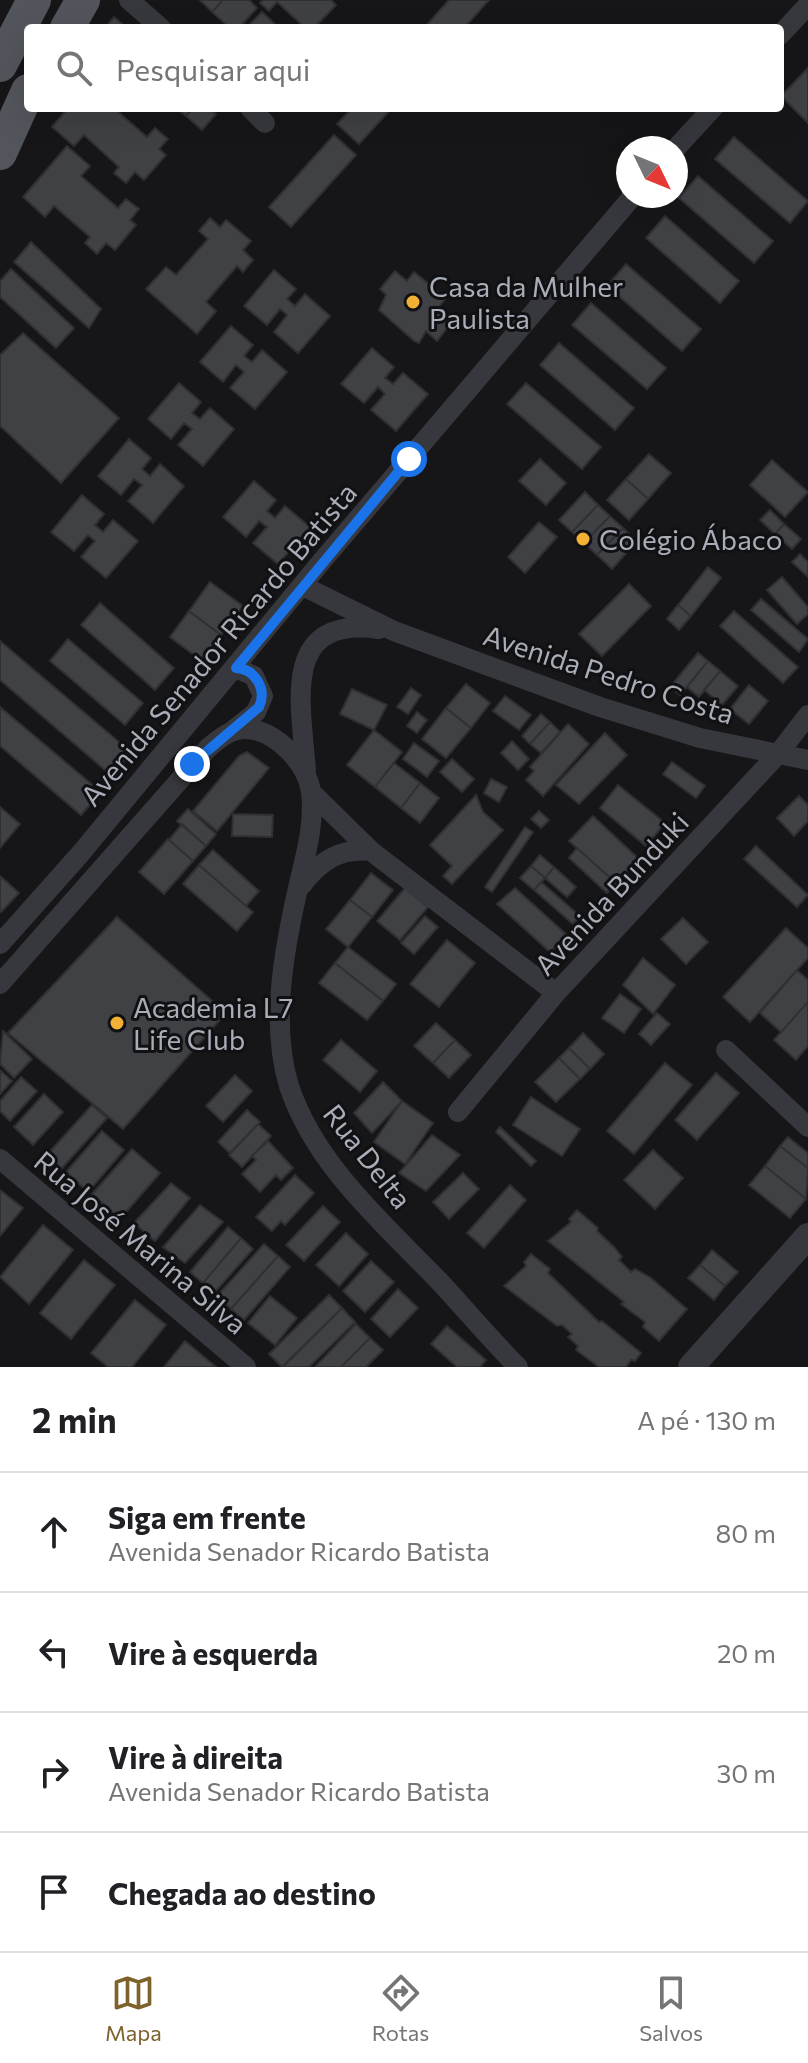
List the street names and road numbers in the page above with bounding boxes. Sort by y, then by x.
street label: Avenida Senador Ricardo Batista [73,476,363,812]
street label: Avenida Pedro Costa [479,617,739,731]
street label: Avenida Bunduki [527,805,695,981]
street label: Rua Delta [317,1097,419,1215]
street label: Rua José Marina Silva [28,1143,254,1341]

